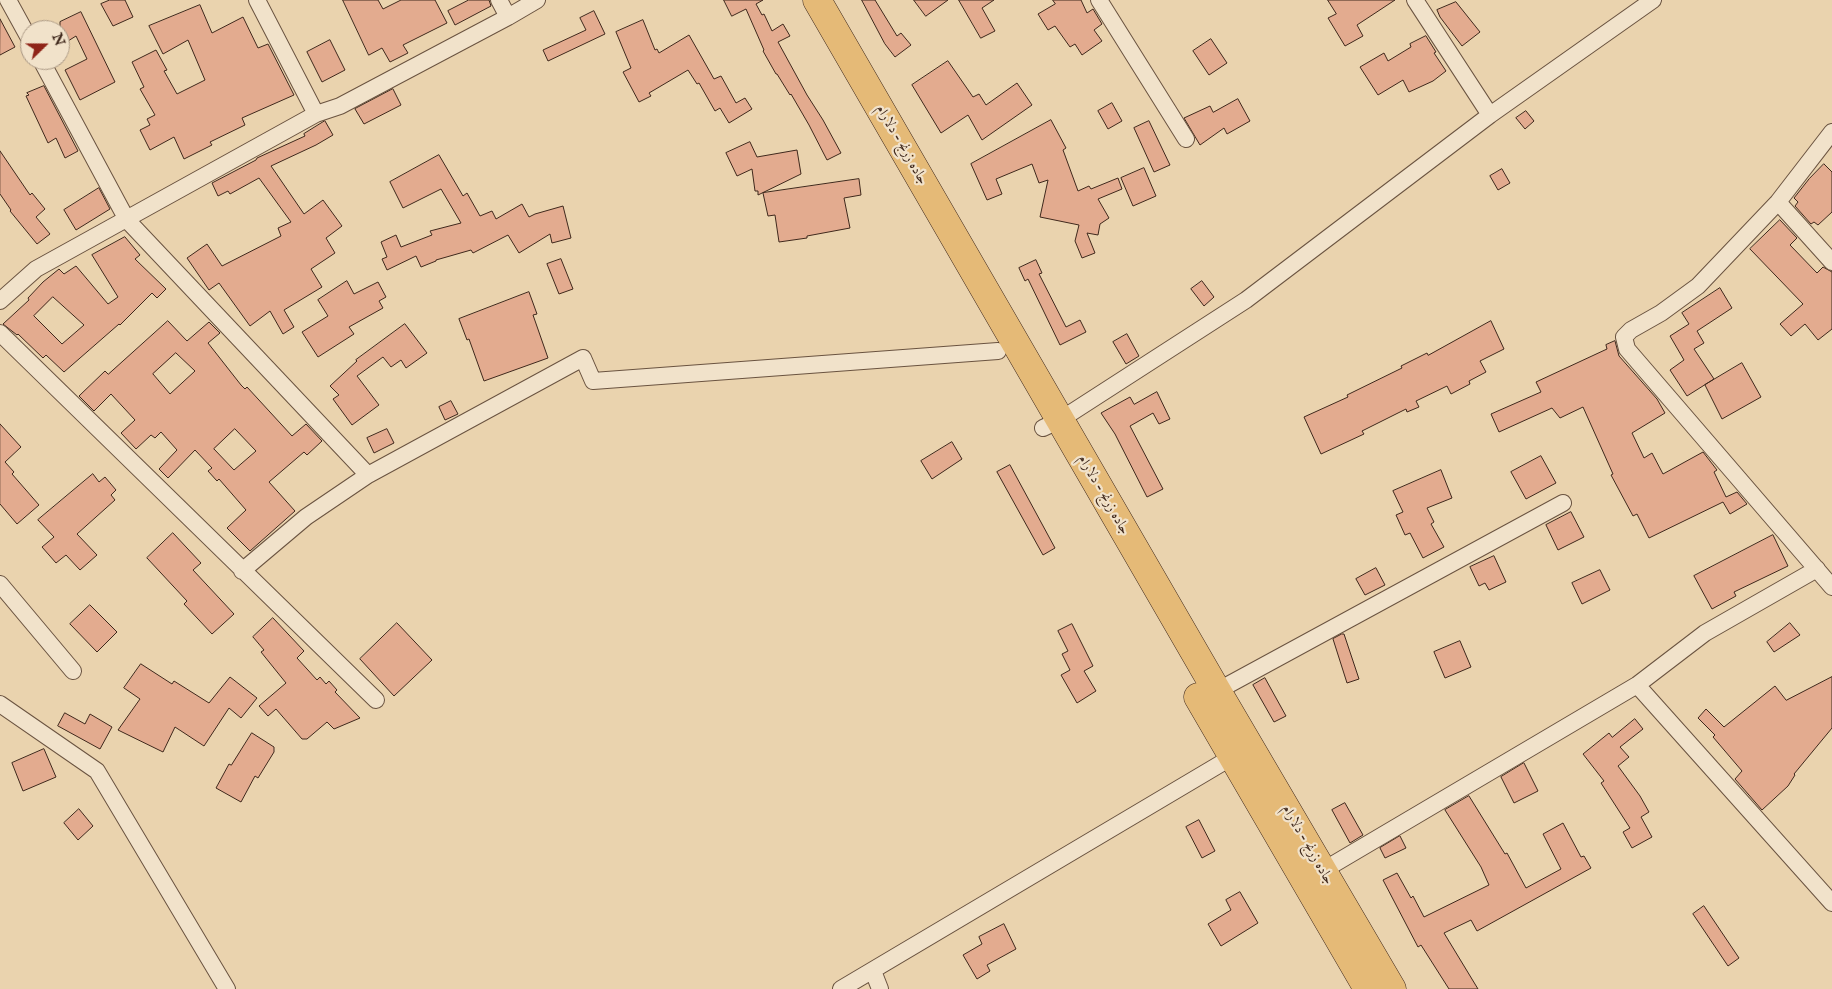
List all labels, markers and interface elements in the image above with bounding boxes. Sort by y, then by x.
north arrow [20,20,70,70]
text: N [47,31,69,49]
street label: جاده زرنج - دلارام [871,102,931,188]
street label: جاده زرنج - دلارام [1073,452,1133,538]
street label: جاده زرنج - دلارام [1277,802,1337,888]

